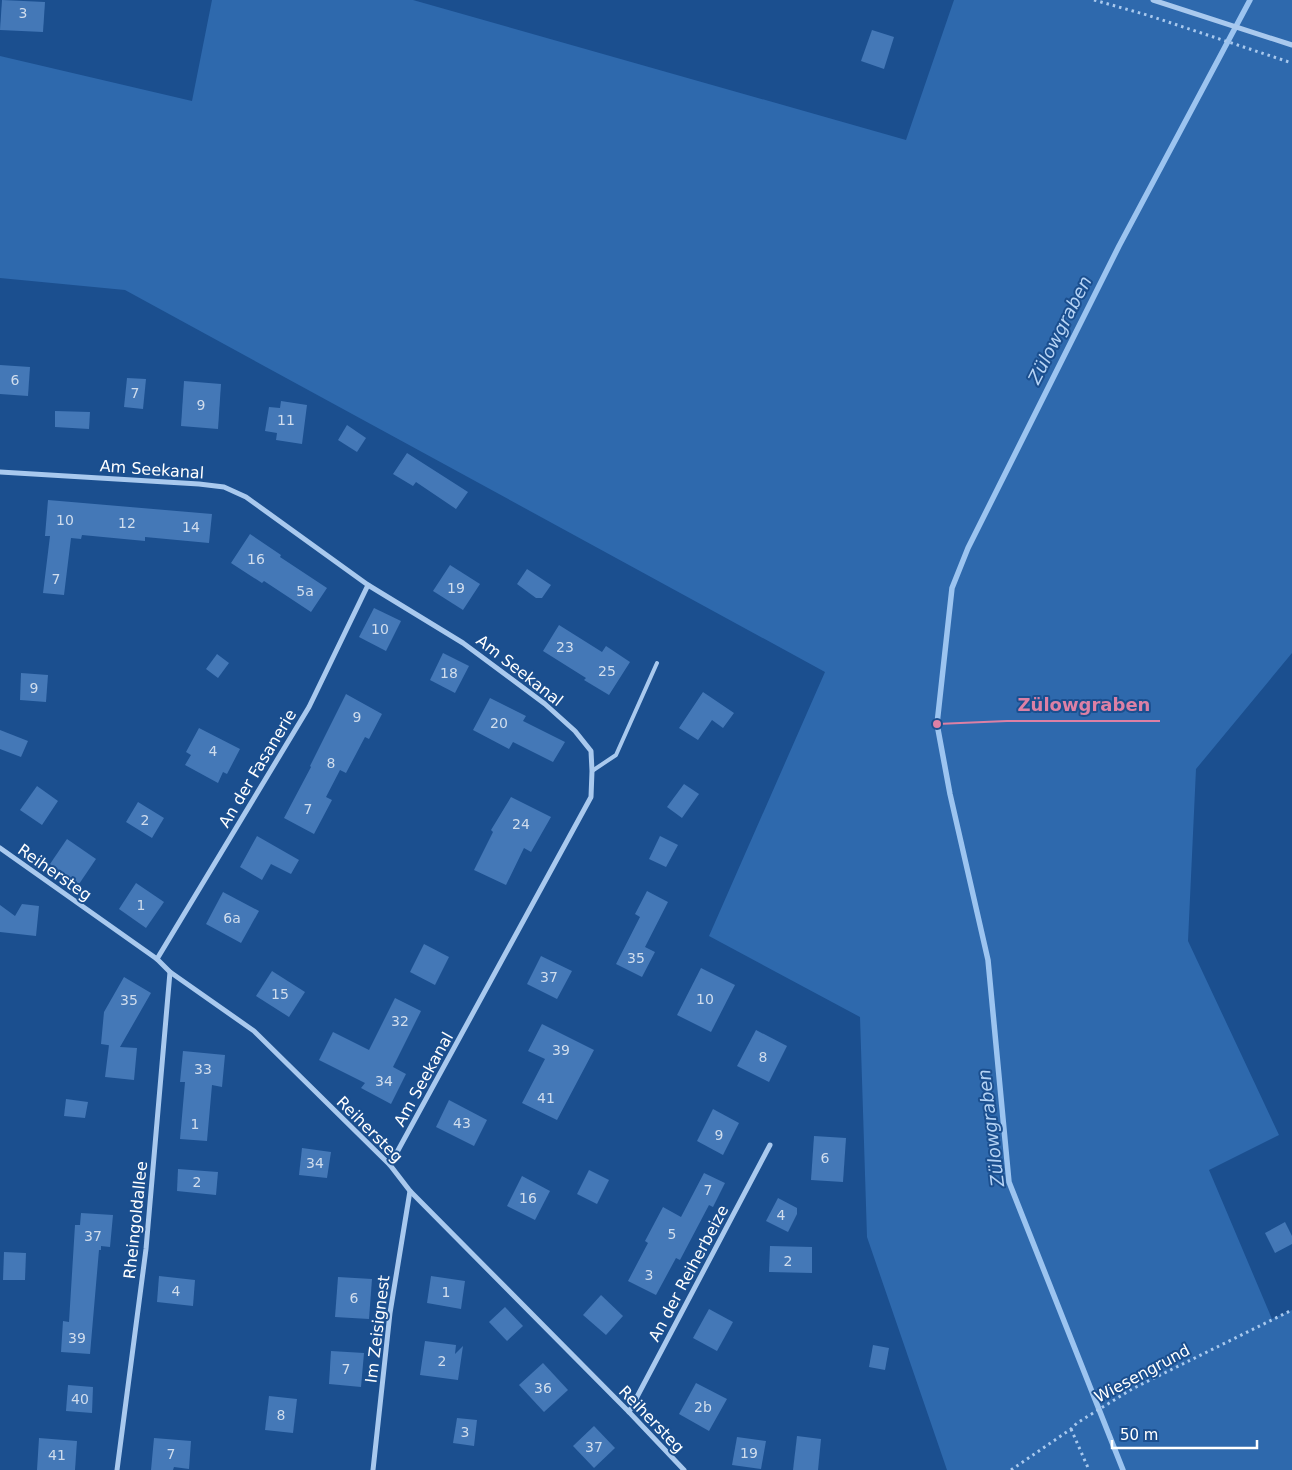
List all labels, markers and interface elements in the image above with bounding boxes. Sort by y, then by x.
house number: 3 [19,5,27,21]
water label: Zülowgraben [1023,272,1096,388]
house number: 6 [11,372,20,388]
house number: 7 [131,385,139,401]
house number: 9 [197,397,205,413]
house number: 11 [277,412,295,428]
street label: Am Seekanal [99,456,205,483]
house number: 10 [56,512,74,528]
house number: 12 [118,515,136,531]
house number: 14 [182,519,200,535]
house number: 16 [247,551,265,567]
house number: 7 [52,571,60,587]
house number: 19 [447,580,465,596]
house number: 5a [296,583,314,599]
house number: 10 [371,621,389,637]
street label: Am Seekanal [473,631,567,710]
house number: 23 [556,639,574,655]
house number: 25 [598,663,616,679]
house number: 18 [440,665,458,681]
house number: 9 [30,680,38,696]
callout: Zülowgraben [1007,688,1160,721]
text: Zülowgraben [1018,694,1150,715]
street label: An der Fasanerie [215,706,300,831]
house number: 9 [353,709,361,725]
house number: 20 [490,715,508,731]
house number: 4 [209,743,218,759]
house number: 8 [327,755,335,771]
house number: 7 [304,801,312,817]
house number: 2 [141,812,149,828]
house number: 24 [512,816,530,832]
street label: Reihersteg [14,840,95,905]
house number: 1 [137,897,145,913]
house number: 6a [223,910,241,926]
house number: 35 [627,950,645,966]
house number: 37 [540,969,558,985]
house number: 15 [271,986,289,1002]
house number: 10 [696,991,714,1007]
house number: 35 [120,992,138,1008]
house number: 32 [391,1013,409,1029]
street label: Am Seekanal [390,1029,457,1130]
house number: 39 [552,1042,570,1058]
house number: 8 [759,1049,767,1065]
house number: 33 [194,1061,212,1077]
water label: Zülowgraben [973,1068,1008,1189]
house number: 34 [375,1073,393,1089]
house number: 41 [537,1090,555,1106]
street label: Reihersteg [333,1092,407,1166]
house number: 43 [453,1115,471,1131]
house number: 1 [191,1116,199,1132]
house number: 9 [715,1127,723,1143]
house number: 6 [821,1150,830,1166]
house number: 34 [306,1155,324,1171]
street label: Rheingoldallee [120,1160,151,1280]
house number: 2 [193,1174,201,1190]
house number: 7 [704,1182,712,1198]
house number: 16 [519,1190,537,1206]
street label: An der Reiherbeize [644,1202,732,1345]
house number: 4 [777,1207,786,1223]
house number: 5 [668,1226,676,1242]
house number: 37 [84,1228,102,1244]
house number: 2 [784,1253,792,1269]
house number: 3 [645,1267,653,1283]
street label: Im Zeisignest [361,1274,394,1384]
house number: 4 [172,1283,181,1299]
house number: 1 [442,1284,450,1300]
house number: 6 [350,1290,359,1306]
house number: 39 [68,1330,86,1346]
street label: Wiesengrund [1091,1340,1193,1407]
house number: 2 [438,1353,446,1369]
house number: 7 [342,1361,350,1377]
house number: 36 [534,1380,552,1396]
street label: Reihersteg [615,1382,688,1457]
house number: 40 [71,1391,89,1407]
house number: 2b [694,1399,712,1415]
house number: 8 [277,1407,285,1423]
scale bar [1112,1418,1257,1450]
house number: 3 [461,1424,469,1440]
text: 50 m [1120,1426,1158,1444]
house number: 37 [585,1439,603,1455]
house number: 19 [740,1445,758,1461]
house number: 7 [167,1446,175,1462]
house number: 41 [48,1447,66,1463]

